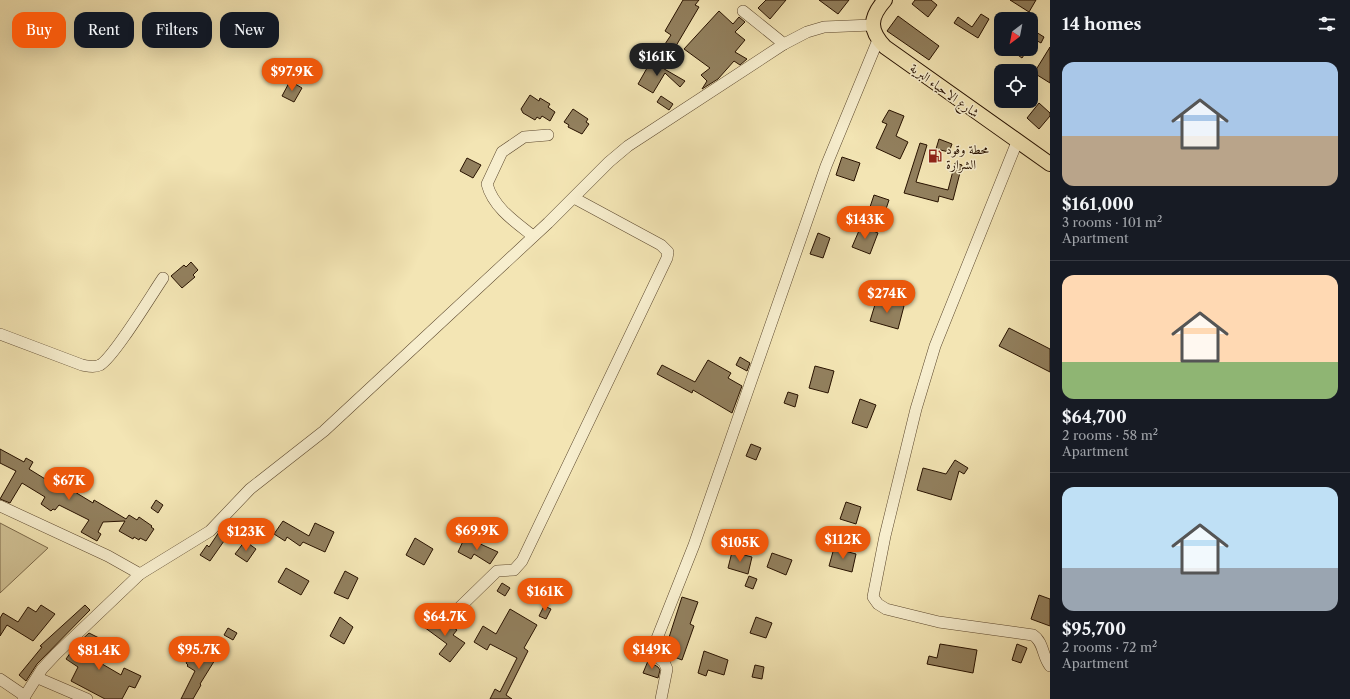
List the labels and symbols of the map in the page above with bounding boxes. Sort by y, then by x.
north arrow [994,12,1038,56]
pin: $161K [629,43,685,77]
pin: $97.9K [259,58,325,92]
street label: شارع الاحياء البرية [905,60,983,124]
place label: محطة وقود الشرارة [946,141,989,173]
fuel station icon: محطة وقود الشرارة [927,148,943,164]
pin: $143K [837,206,893,240]
pin: $274K [859,280,915,314]
pin: $67K [45,467,93,501]
pin: $69.9K [444,517,510,551]
pin: $123K [218,518,274,552]
pin: $112K [815,526,871,560]
pin: $105K [712,529,768,563]
pin: $161K [517,578,573,612]
pin: $64.7K [412,603,478,637]
pin: $95.7K [166,636,232,670]
pin: $149K [624,636,680,670]
pin: $81.4K [66,637,132,671]

